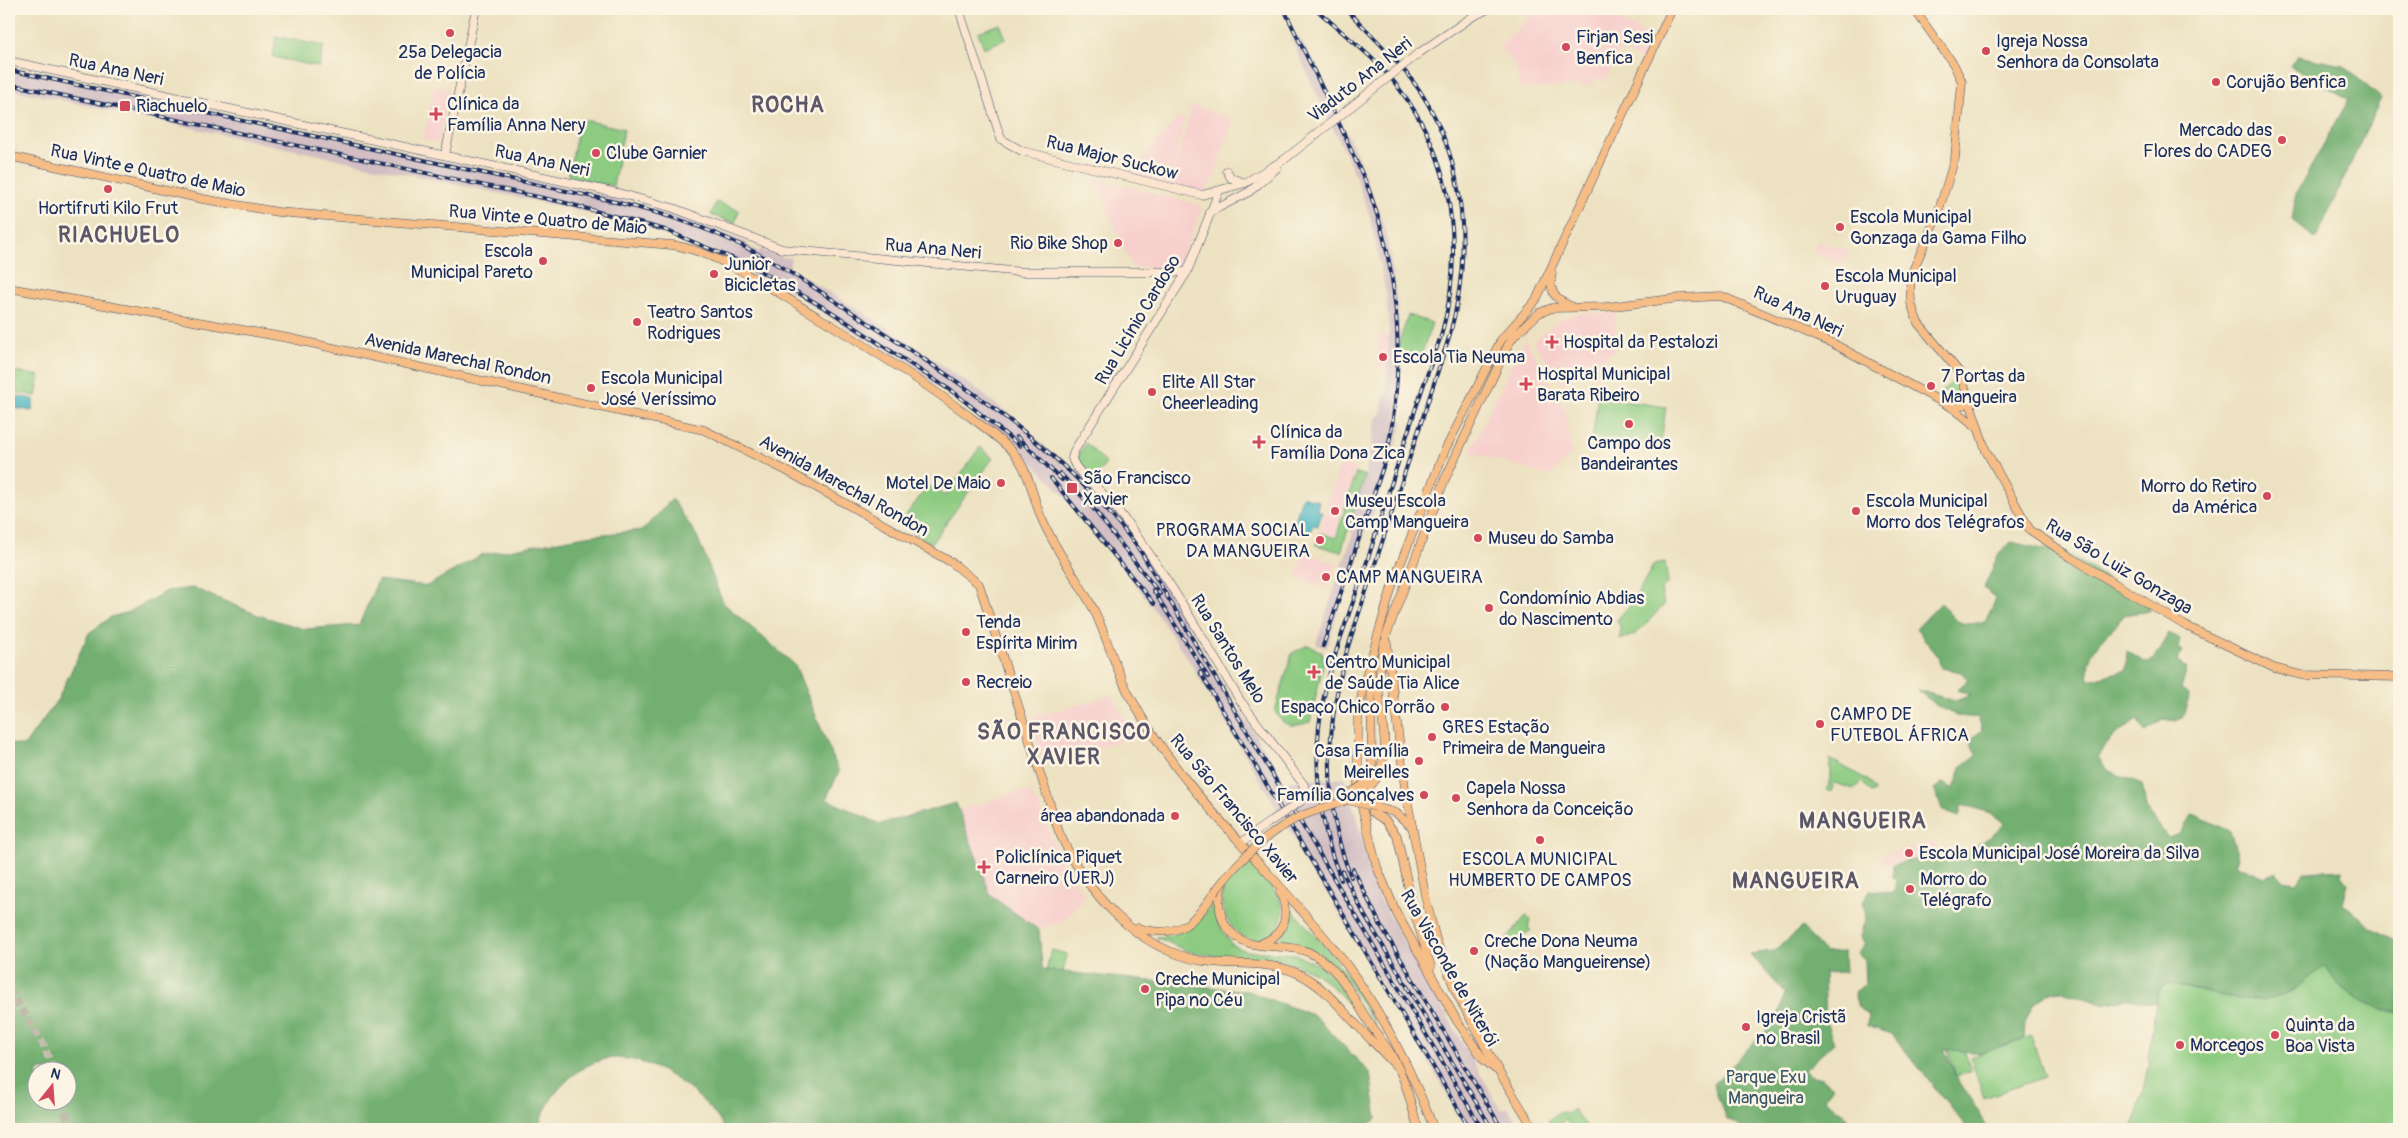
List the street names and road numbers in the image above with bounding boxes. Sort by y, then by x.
street label: Viaduto Ana Neri [1303,32,1417,128]
street label: Rua Ana Neri [66,49,166,91]
street label: Rua Major Suckow [1044,131,1180,185]
street label: Rua Vinte e Quatro de Maio [48,139,248,203]
street label: Rua Ana Neri [492,140,592,182]
street label: Rua Vinte e Quatro de Maio [448,200,649,240]
street label: Rua Ana Neri [884,233,982,265]
street label: Rua Licínio Cardoso [1090,251,1186,389]
street label: Rua Ana Neri [1749,281,1847,343]
street label: Avenida Marechal Rondon [363,328,553,390]
street label: Avenida Marechal Rondon [755,430,933,542]
street label: Rua São Luiz Gonzaga [2041,514,2197,620]
street label: Rua Santos Melo [1185,590,1271,708]
street label: Rua São Francisco Xavier [1165,729,1304,889]
street label: Rua Visconde de Niterói [1395,886,1503,1050]

